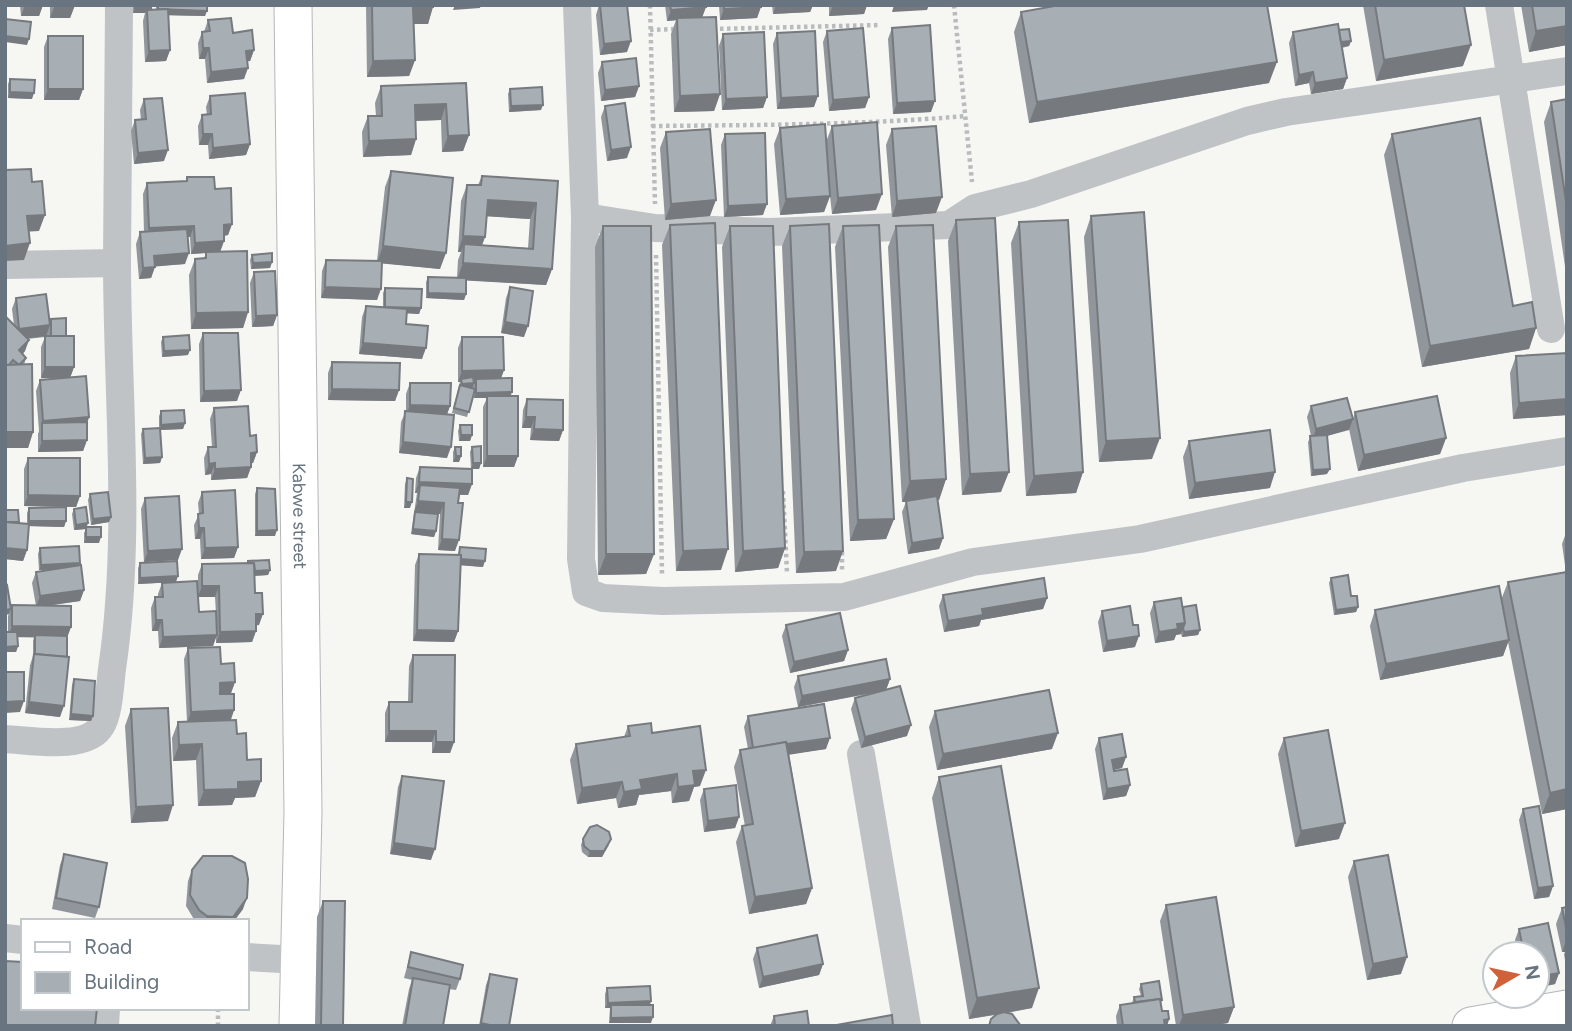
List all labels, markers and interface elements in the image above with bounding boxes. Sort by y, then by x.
street label: Kabwe street [288,463,311,569]
legend [21,919,248,1010]
text: Road [84,934,132,959]
north arrow [1481,940,1551,1010]
text: N [1520,963,1545,981]
text: Building [84,969,159,994]

